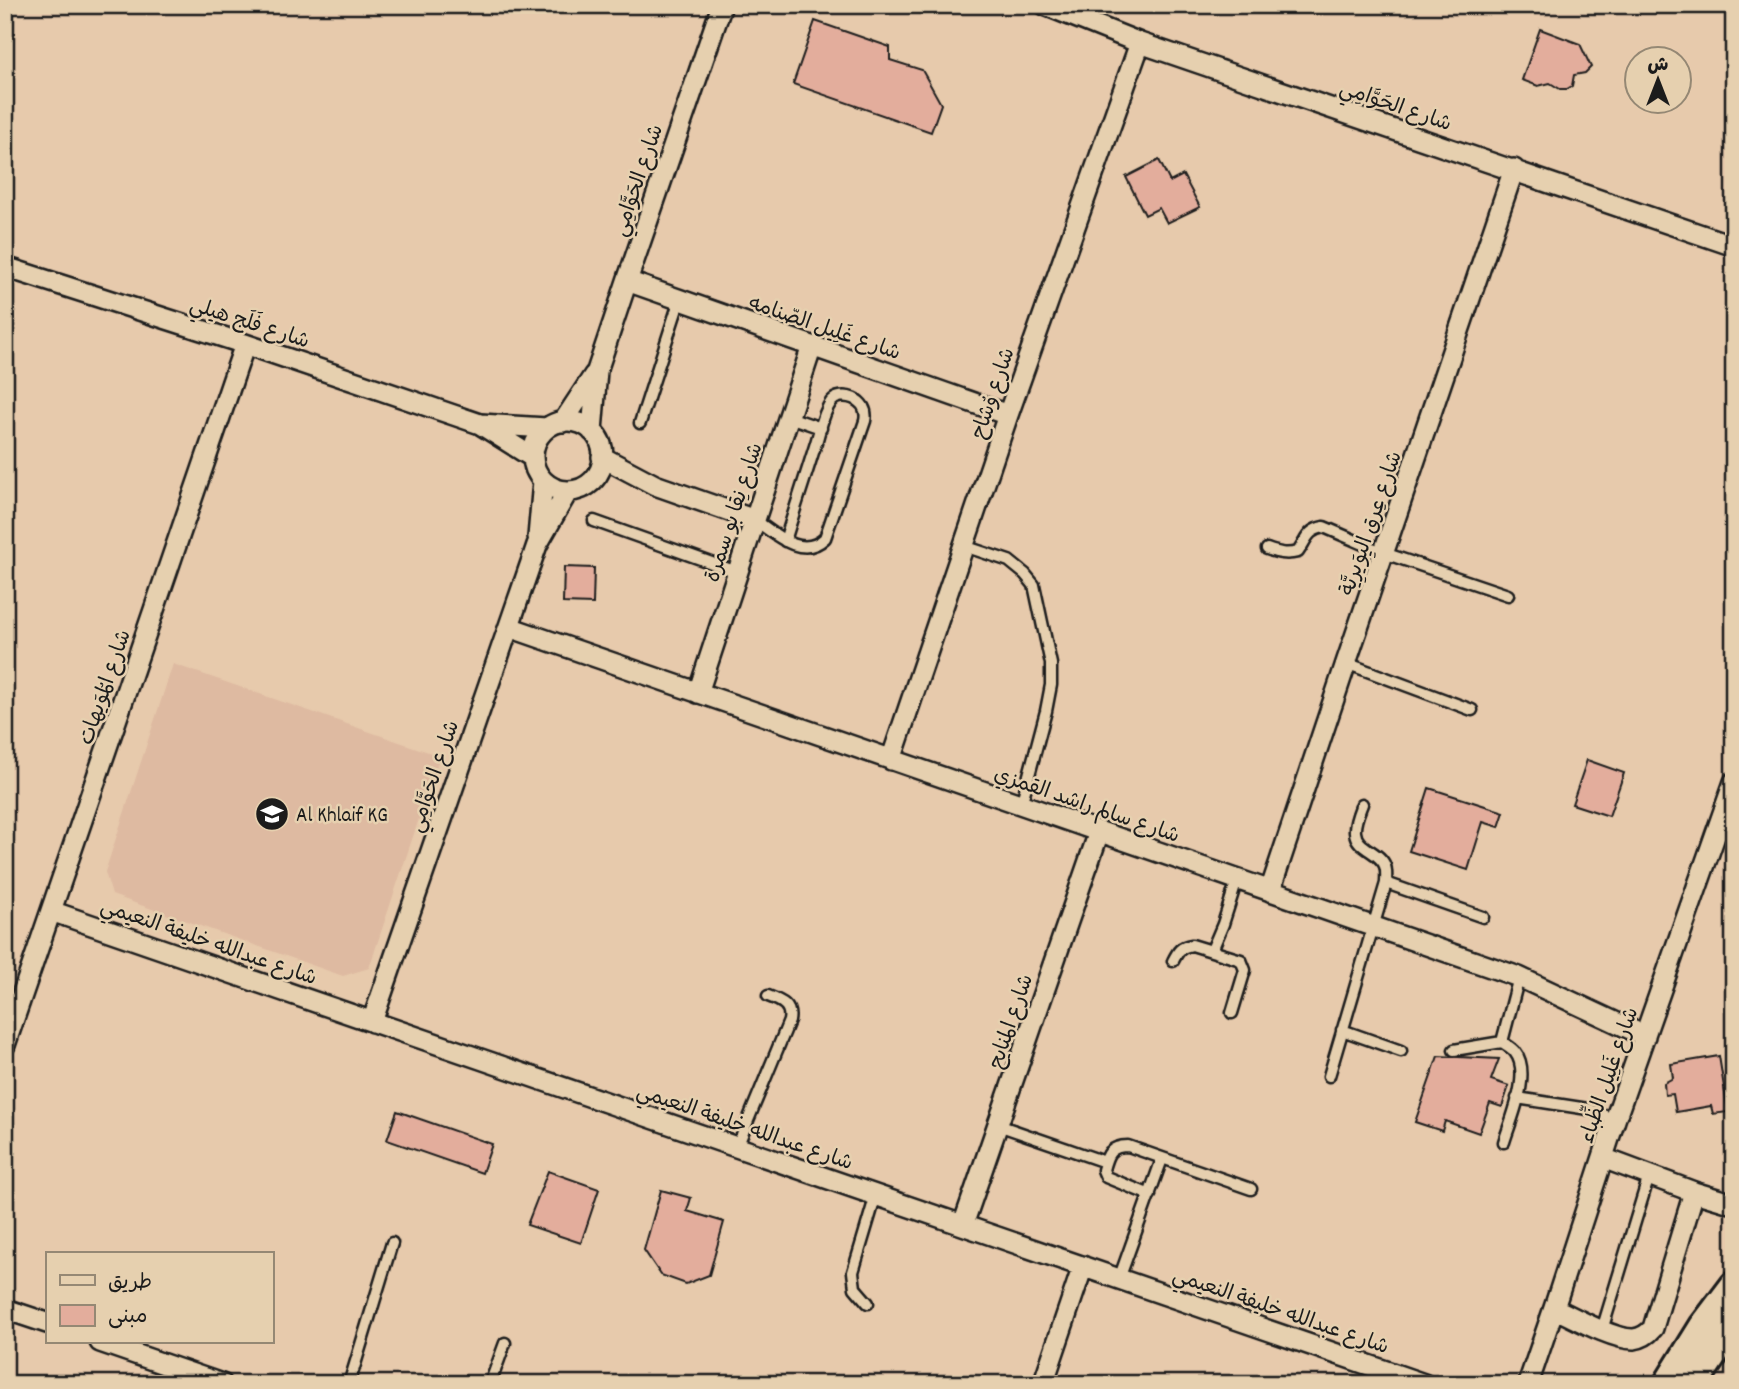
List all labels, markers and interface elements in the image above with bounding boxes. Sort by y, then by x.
north arrow [1624,46,1694,116]
text: ش [1648,53,1669,80]
street label: شارع الحَوَّامِي [1335,75,1455,142]
street label: شارع الحَوَّامِي [607,121,674,241]
street label: شارع فَلَج هيلي [185,289,314,359]
street label: شارع غَلِيل الصّنامه [744,290,904,370]
street label: شارع وُشاح [965,344,1024,444]
street label: شارع نِقا بو سمرة [699,439,773,587]
street label: شارع عِرق اليِوَيرِيَّة [1334,448,1412,600]
street label: شارع المُوَيهات [73,626,141,750]
street label: شارع الحَوَّامِي [403,717,470,837]
street label: شارع سالم راشد القمزي [989,761,1183,853]
school or university icon: Al Khlaif KG [253,795,291,833]
place label: Al Khlaif KG [296,802,388,832]
street label: شارع عبدالله خليفة النعيمي [95,893,320,996]
street label: شارع المنايح [983,971,1043,1073]
street label: شارع غَلِيل الظِّباء [1569,1002,1648,1148]
street label: شارع عبدالله خليفة النعيمي [631,1078,856,1181]
legend [46,1252,273,1344]
street label: شارع عبدالله خليفة النعيمي [1167,1262,1392,1365]
text: طريق [108,1269,152,1299]
text: مبنى [108,1303,147,1333]

